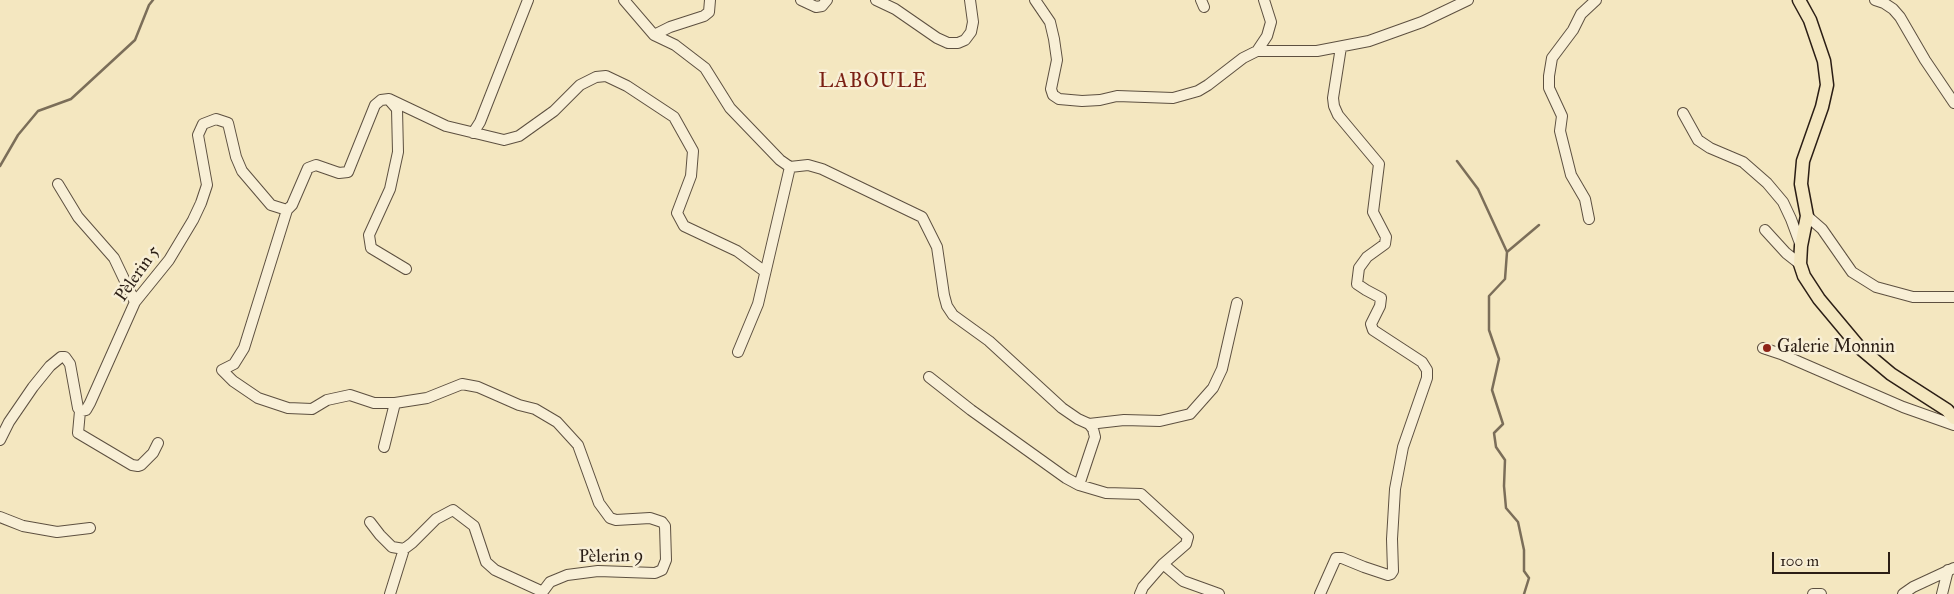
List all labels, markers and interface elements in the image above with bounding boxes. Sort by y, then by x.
district label: LABOULE [818,70,928,94]
street label: Pèlerin 5 [111,242,165,306]
place label: Galerie Monnin [1777,337,1895,359]
marker: Galerie Monnin [1761,342,1773,354]
scale bar [1774,542,1892,574]
street label: Pèlerin 9 [578,546,644,568]
text: 100 m [1780,552,1819,570]

